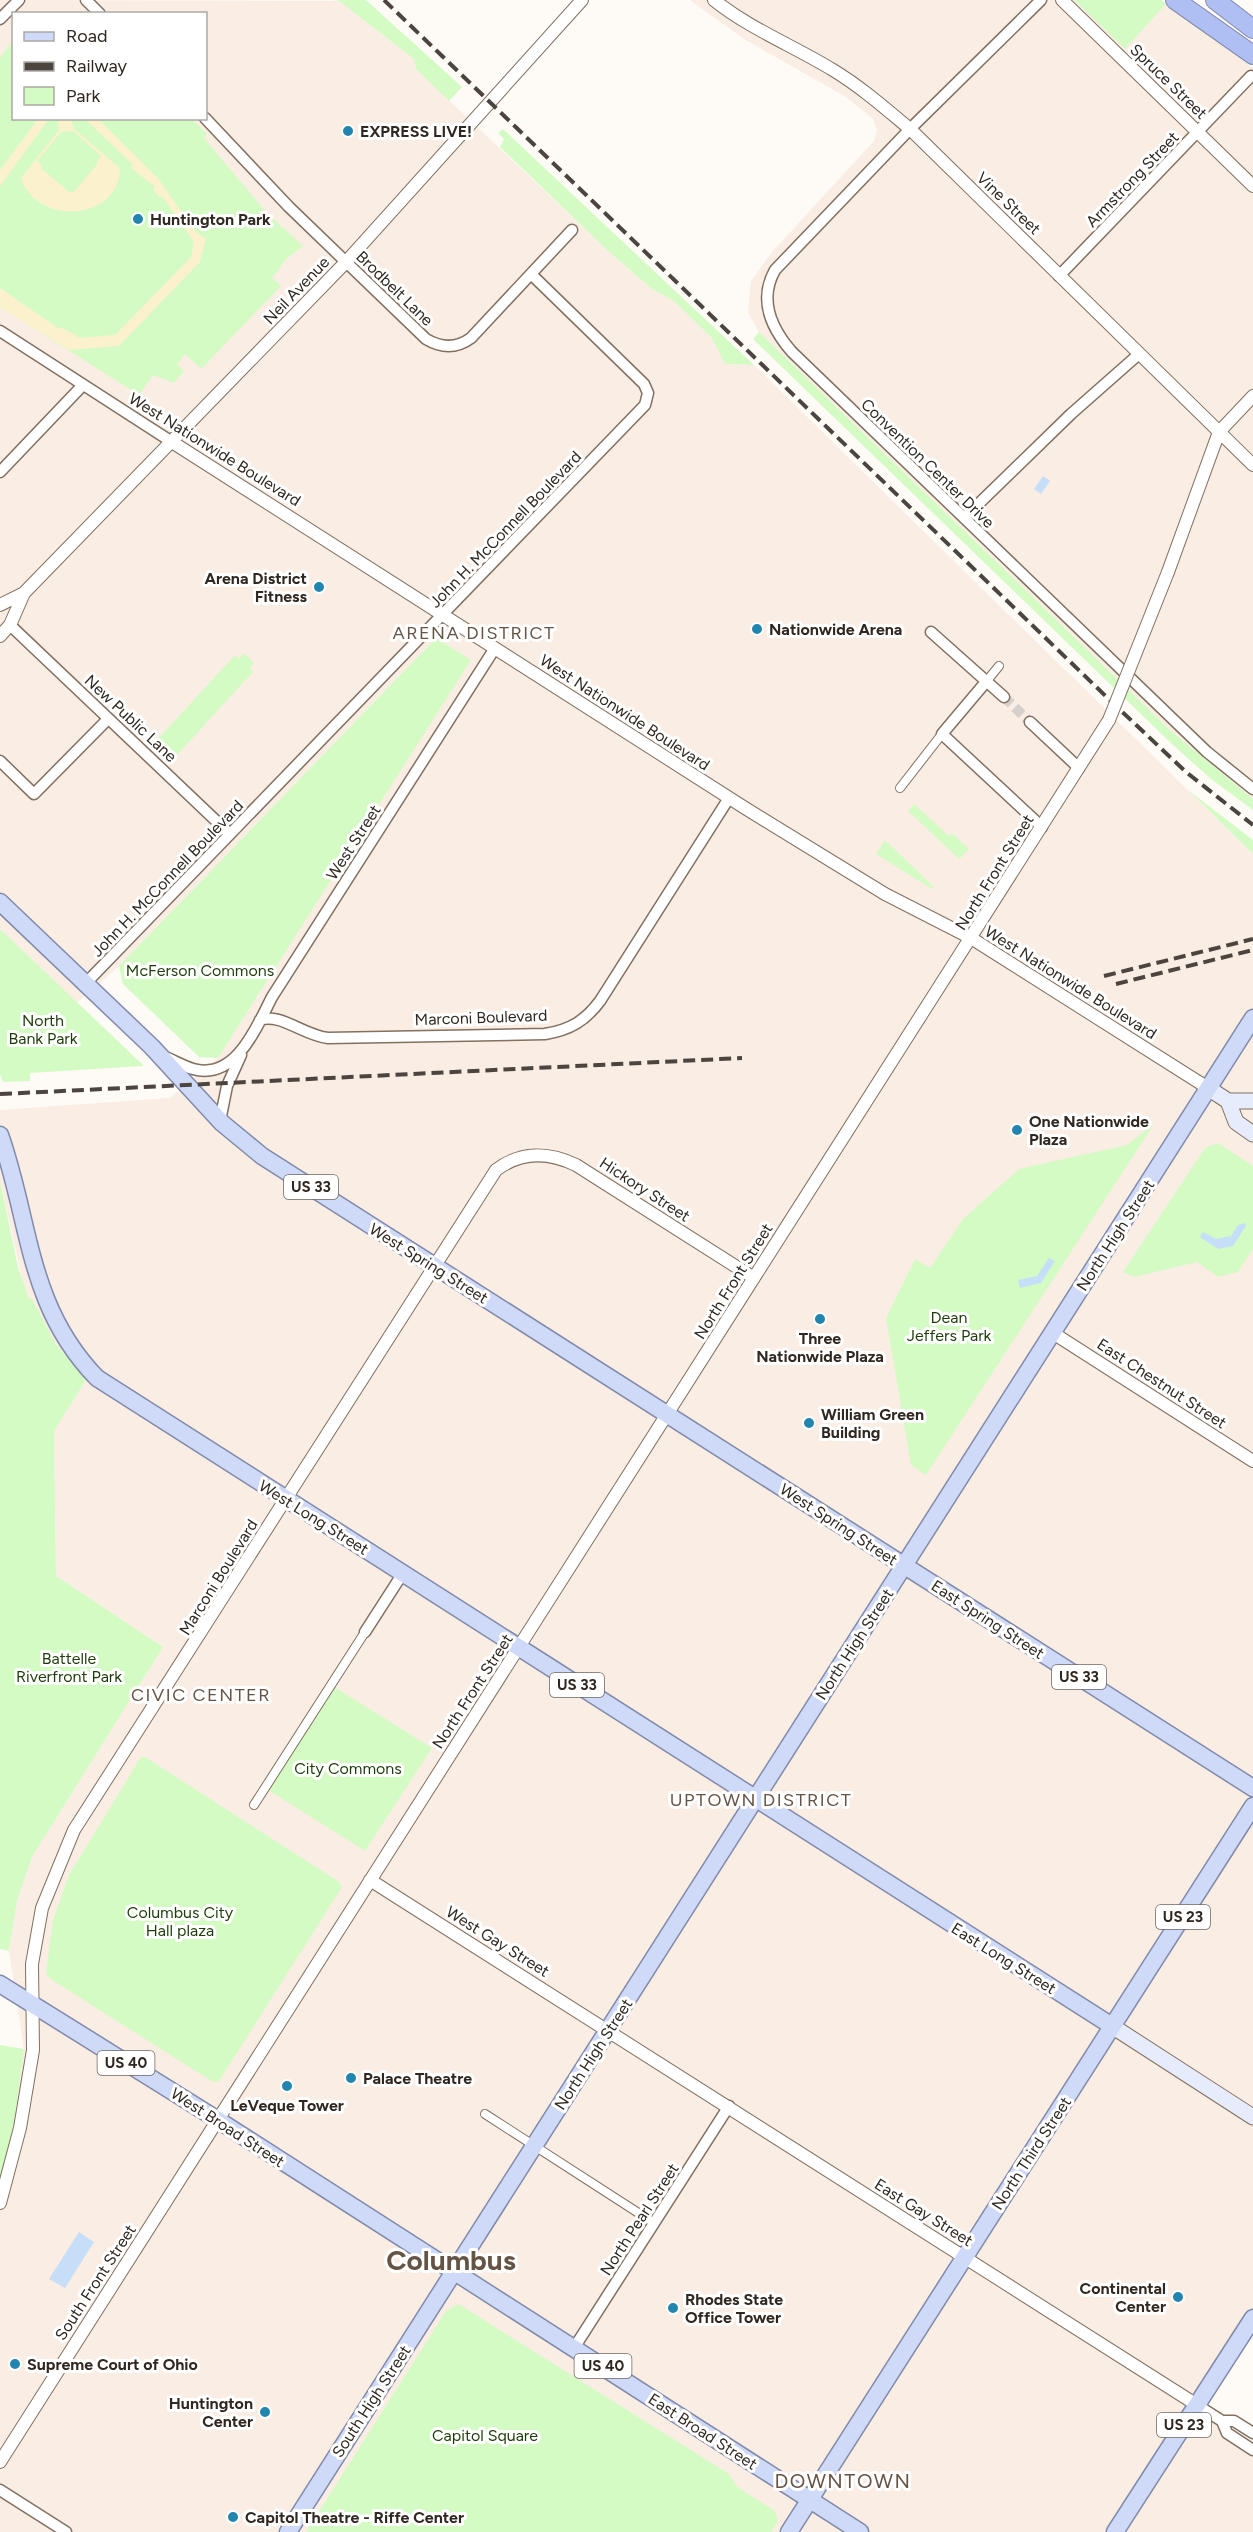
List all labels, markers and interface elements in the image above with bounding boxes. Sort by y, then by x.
legend [12,12,207,120]
text: Road [66,25,107,47]
street label: Spruce Street [1126,40,1211,123]
text: Railway [66,55,128,77]
text: Park [66,85,101,107]
place label: EXPRESS LIVE! [360,122,472,141]
marker: EXPRESS LIVE! [341,124,355,138]
street label: Armstrong Street [1082,128,1183,231]
street label: Vine Street [973,168,1044,238]
place label: Huntington Park [150,210,271,229]
marker: Huntington Park [131,212,145,226]
street label: Brodbelt Lane [352,247,437,330]
street label: Neil Avenue [260,252,333,328]
street label: West Nationwide Boulevard [125,389,304,510]
street label: Convention Center Drive [857,395,998,532]
street label: John H. McConnell Boulevard [425,447,585,612]
place label: Arena District Fitness [205,569,308,606]
marker: Arena District Fitness [312,580,326,594]
place label: Nationwide Arena [769,620,902,639]
district label: ARENA DISTRICT [393,622,555,644]
marker: Nationwide Arena [750,622,764,636]
street label: West Nationwide Boulevard [536,650,713,775]
street label: New Public Lane [81,671,181,766]
street label: John H. McConnell Boulevard [87,796,247,961]
street label: West Street [322,801,385,883]
street label: North Front Street [951,811,1038,934]
street label: West Nationwide Boulevard [981,922,1160,1043]
park label: McFerson Commons [126,961,274,980]
street label: Marconi Boulevard [414,1006,548,1029]
park label: North Bank Park [8,1011,78,1048]
place label: One Nationwide Plaza [1029,1112,1149,1149]
marker: One Nationwide Plaza [1010,1123,1024,1137]
street label: Hickory Street [596,1153,693,1226]
road number: US 33 [284,1175,338,1199]
street label: North High Street [1072,1176,1158,1294]
street label: West Spring Street [366,1219,492,1308]
street label: North Front Street [690,1220,777,1343]
park label: Dean Jeffers Park [907,1308,992,1345]
marker: Three Nationwide Plaza [813,1312,827,1326]
place label: Three Nationwide Plaza [756,1329,884,1366]
street label: East Chestnut Street [1093,1334,1230,1432]
place label: William Green Building [821,1405,924,1442]
marker: William Green Building [802,1416,816,1430]
street label: West Long Street [255,1476,372,1559]
street label: West Spring Street [776,1479,901,1570]
street label: Marconi Boulevard [175,1516,262,1639]
street label: East Spring Street [928,1576,1048,1663]
street label: North High Street [811,1585,897,1703]
street label: North Front Street [428,1630,517,1752]
park label: Battelle Riverfront Park [16,1649,122,1686]
road number: US 33 [1052,1665,1106,1689]
road number: US 33 [550,1673,604,1697]
district label: CIVIC CENTER [131,1684,271,1706]
park label: City Commons [294,1759,402,1778]
district label: UPTOWN DISTRICT [670,1789,852,1811]
street label: West Gay Street [443,1902,553,1981]
park label: Columbus City Hall plaza [127,1903,234,1940]
road number: US 23 [1156,1905,1210,1929]
street label: East Long Street [948,1919,1060,1998]
street label: North High Street [550,1995,636,2113]
road number: US 40 [98,2051,154,2075]
place label: Palace Theatre [363,2069,472,2088]
marker: Palace Theatre [344,2071,358,2085]
marker: LeVeque Tower [280,2079,294,2093]
street label: West Broad Street [167,2084,288,2171]
street label: North Third Street [988,2093,1075,2213]
place label: LeVeque Tower [230,2096,344,2115]
street label: North Pearl Street [596,2160,683,2279]
street label: East Gay Street [871,2175,976,2250]
street label: South Front Street [51,2221,140,2344]
district label: Columbus [386,2243,516,2277]
place label: Continental Center [1080,2279,1166,2316]
place label: Rhodes State Office Tower [685,2290,783,2327]
marker: Continental Center [1171,2290,1185,2304]
marker: Rhodes State Office Tower [666,2301,680,2315]
street label: South High Street [328,2342,415,2461]
road number: US 40 [574,2354,632,2378]
place label: Supreme Court of Ohio [27,2355,198,2374]
marker: Supreme Court of Ohio [8,2357,22,2371]
street label: East Broad Street [645,2389,761,2474]
place label: Huntington Center [169,2394,253,2431]
marker: Huntington Center [258,2405,272,2419]
road number: US 23 [1157,2413,1211,2437]
park label: Capitol Square [432,2426,538,2445]
district label: DOWNTOWN [775,2469,911,2493]
place label: Capitol Theatre - Riffe Center [245,2508,464,2527]
marker: Capitol Theatre - Riffe Center [226,2510,240,2524]

